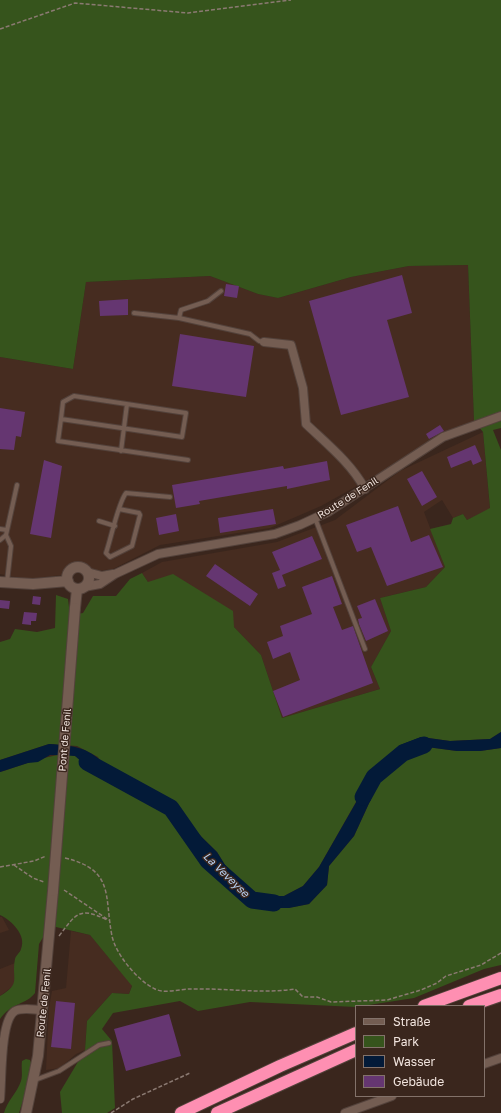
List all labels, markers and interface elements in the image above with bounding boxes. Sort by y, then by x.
street label: Route de Fenil [315,475,381,521]
street label: Pont de Fenil [56,708,74,772]
water label: La Veveyse [200,850,252,900]
street label: Route de Fenil [34,968,54,1038]
legend [355,1005,485,1097]
text: Straße [393,1014,431,1029]
text: Park [393,1034,419,1049]
text: Wasser [393,1054,435,1069]
text: Gebäude [393,1074,444,1089]

